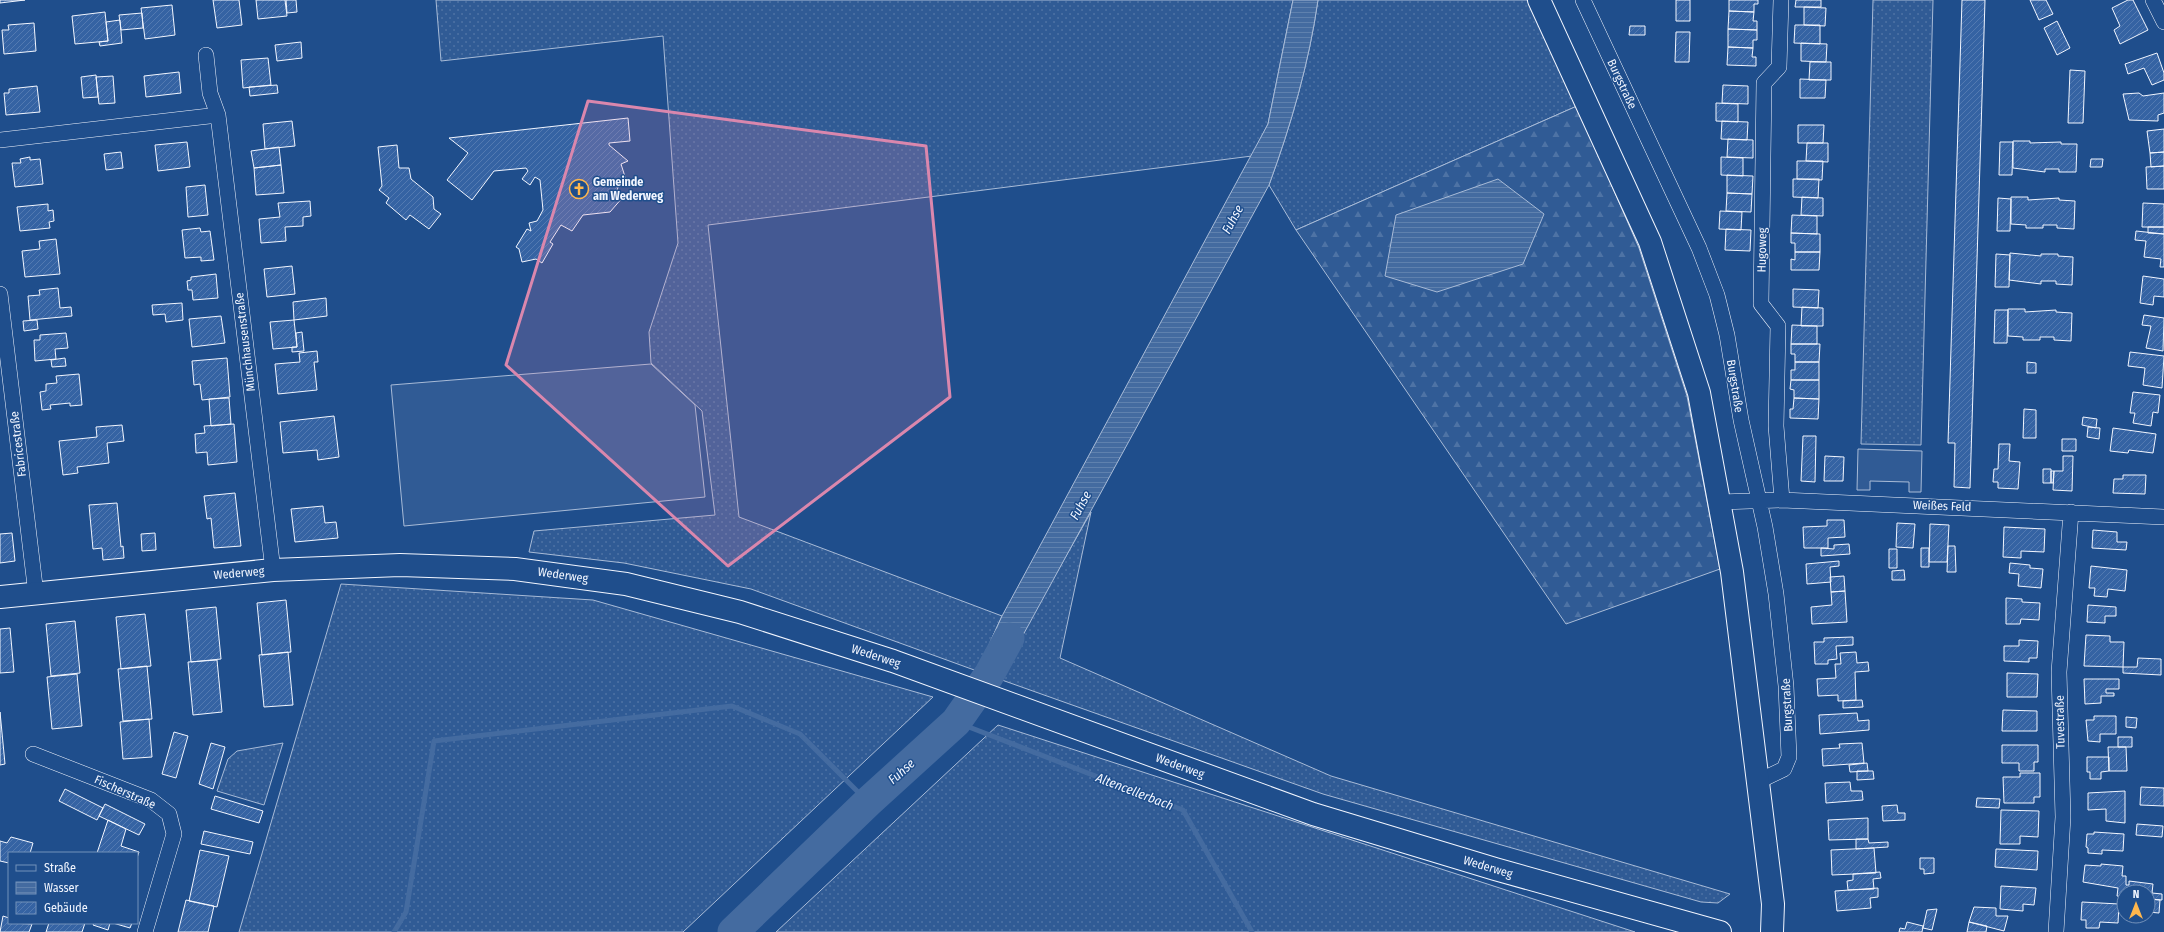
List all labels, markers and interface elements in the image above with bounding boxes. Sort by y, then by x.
street label: Burgstraße [1604,57,1640,111]
place label: Gemeinde am Wederweg [593,175,663,203]
church icon: Gemeinde am Wederweg [568,178,590,200]
water label: Fuhse [1219,202,1246,236]
street label: Hugoweg [1755,227,1769,272]
street label: Münchhausenstraße [232,292,258,392]
street label: Burgstraße [1724,358,1746,414]
street label: Fabricestraße [7,410,29,478]
water label: Fuhse [1067,488,1094,522]
street label: Weißes Feld [1913,498,1971,514]
street label: Wederweg [213,564,265,582]
street label: Wederweg [537,565,589,586]
street label: Wederweg [850,641,903,671]
street label: Burgstraße [1779,678,1795,732]
street label: Tuvestraße [2053,695,2067,749]
street label: Wederweg [1154,751,1207,781]
water label: Fuhse [885,756,918,787]
water label: Altencellerbach [1093,769,1176,813]
street label: Fischerstraße [92,772,158,812]
legend [8,852,138,924]
street label: Wederweg [1462,853,1515,881]
text: Straße [44,861,76,875]
text: Wasser [44,881,79,895]
north arrow [2116,884,2156,924]
text: N [2133,888,2139,901]
text: Gebäude [44,901,88,915]

